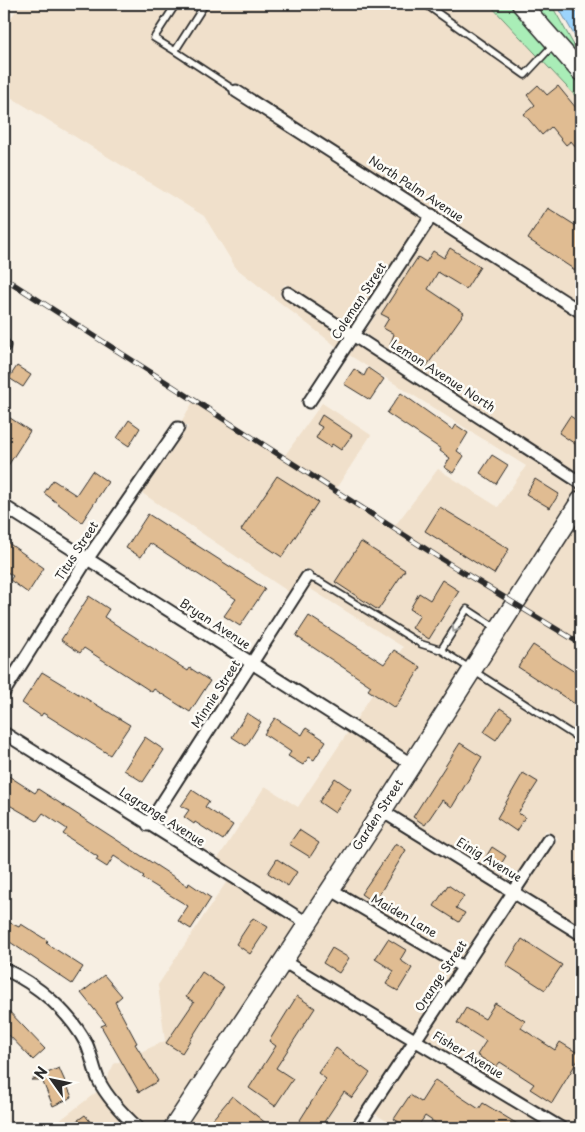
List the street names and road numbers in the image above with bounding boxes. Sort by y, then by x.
street label: North Palm Avenue [366,151,468,226]
street label: Coleman Street [326,258,390,343]
street label: Lemon Avenue North [388,335,499,416]
street label: Titus Street [50,517,102,584]
street label: Bryan Avenue [177,594,254,653]
street label: Minnie Street [186,656,244,731]
street label: Garden Street [347,775,407,854]
street label: Lagrange Avenue [116,782,209,850]
street label: Einig Avenue [454,833,526,886]
street label: Maiden Lane [368,889,441,941]
street label: Orange Street [410,936,471,1015]
street label: Fisher Avenue [430,1026,508,1083]

